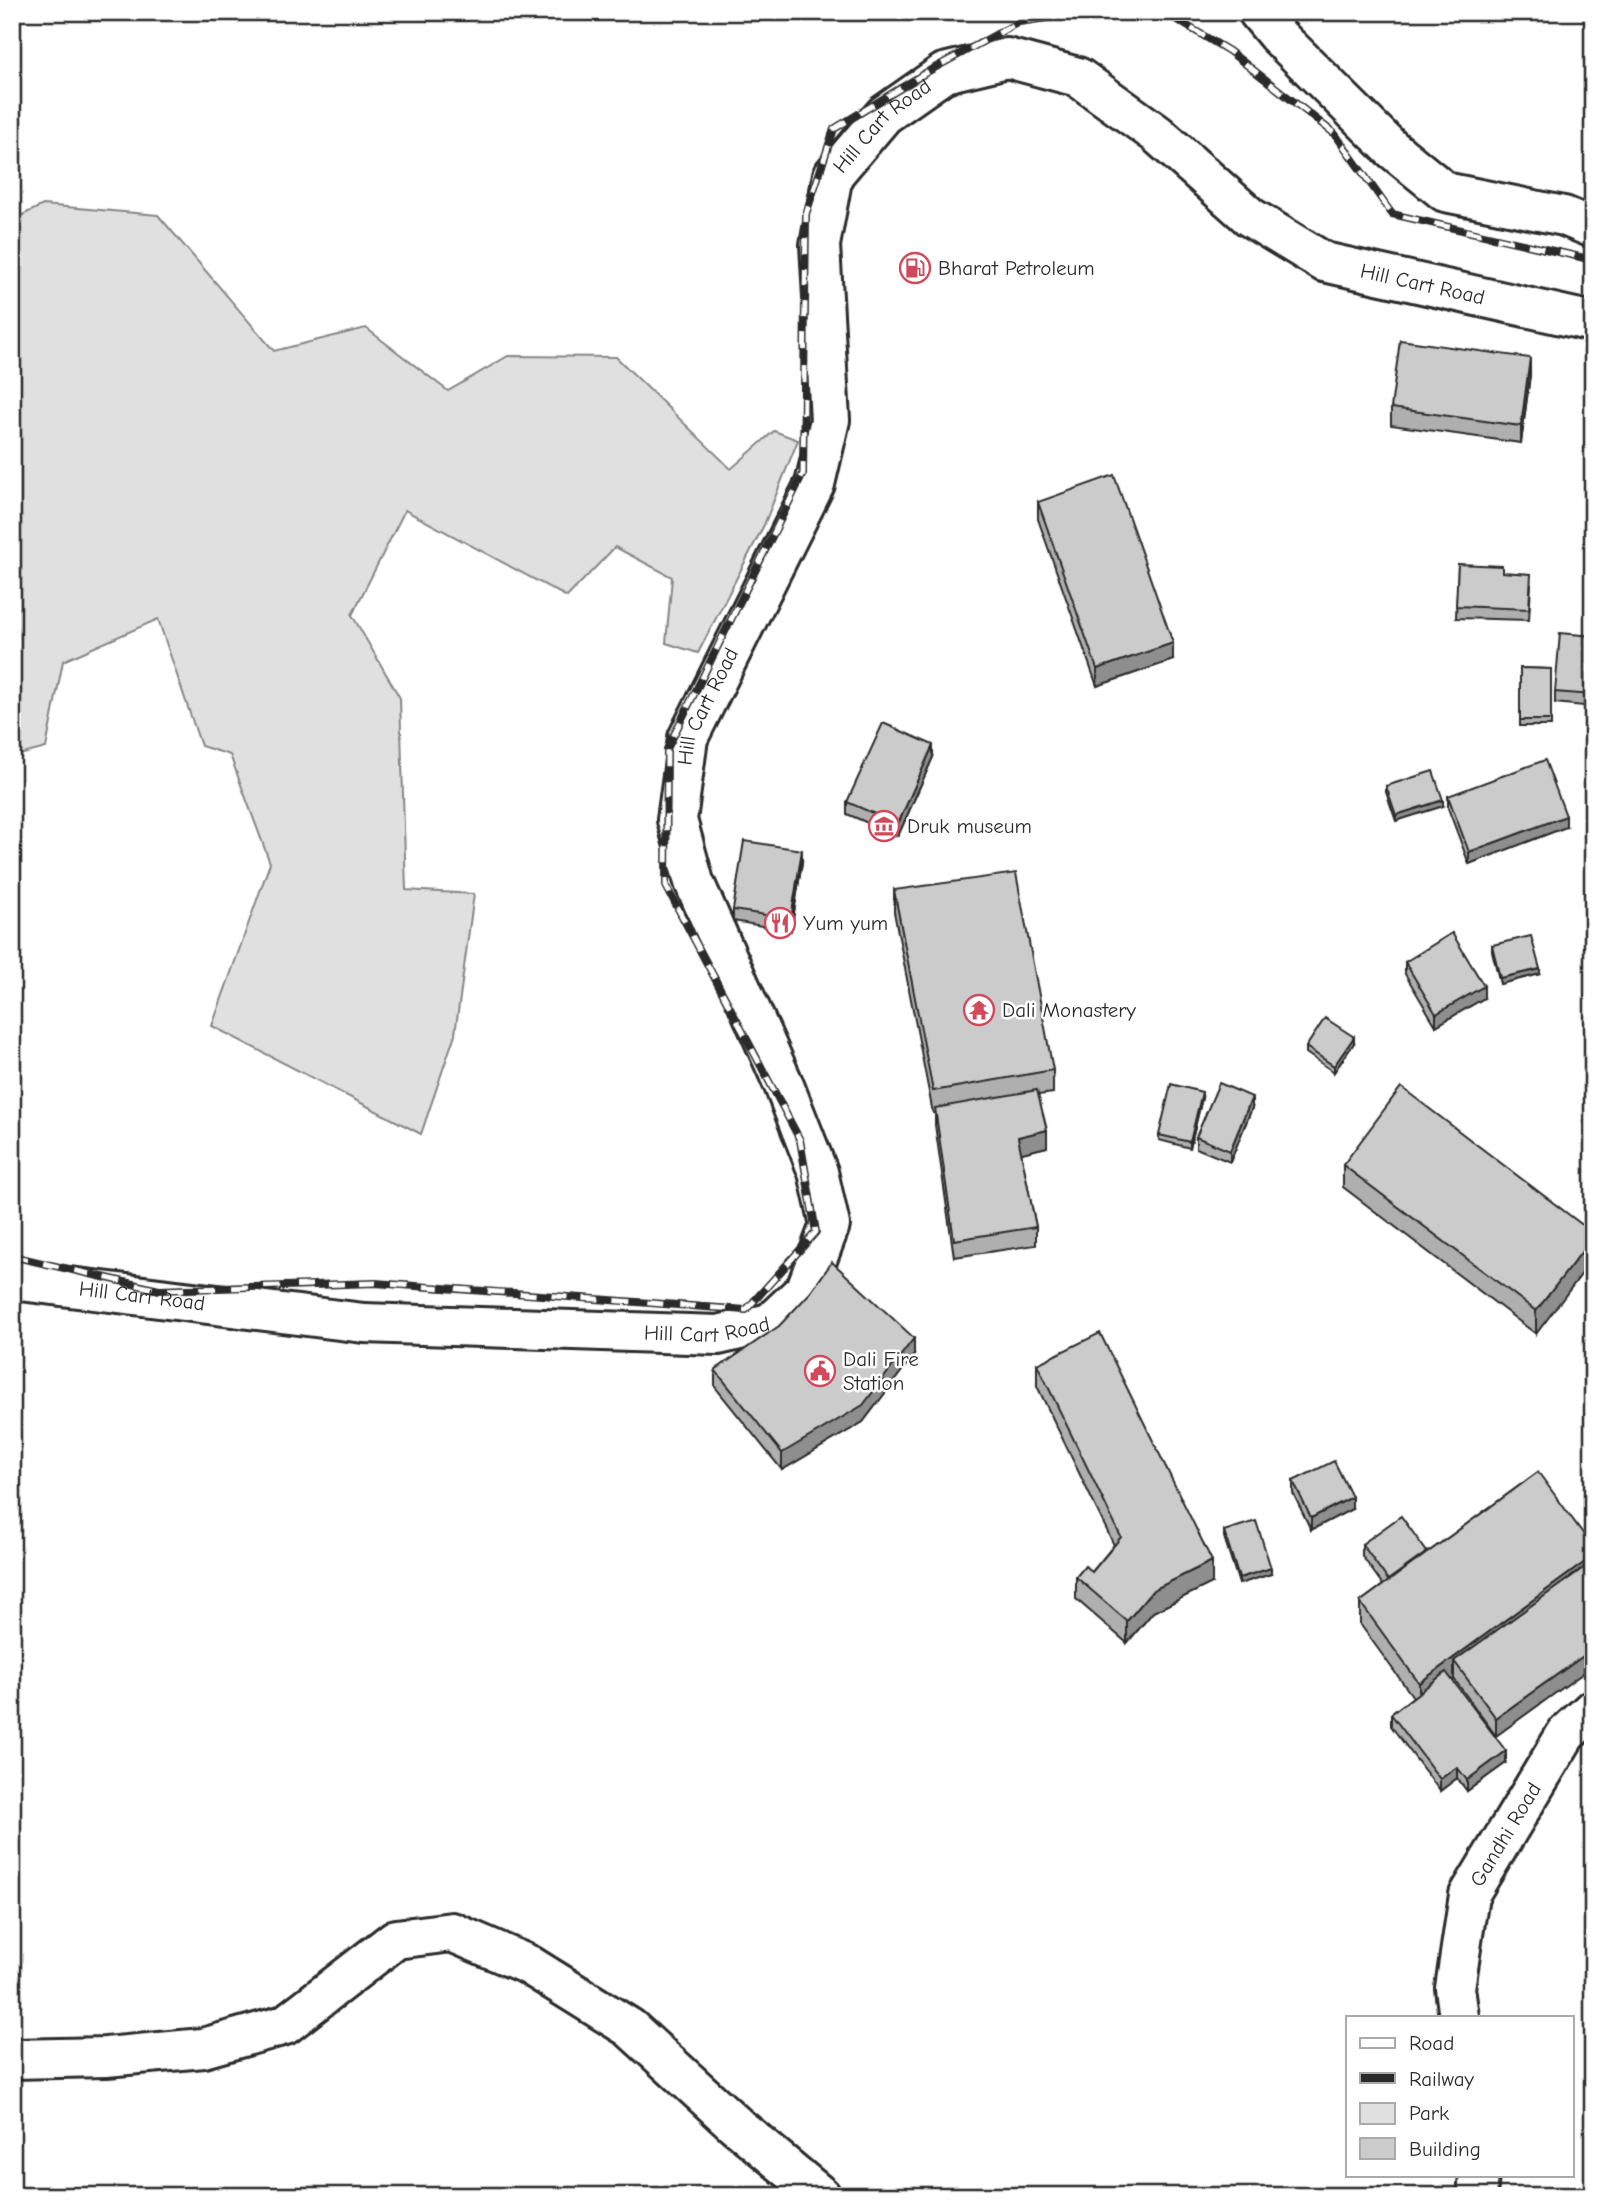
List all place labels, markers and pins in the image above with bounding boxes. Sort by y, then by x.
fuel station icon: Bharat Petroleum [898,251,932,285]
place label: Bharat Petroleum [938,256,1095,280]
museum icon: Druk museum [867,809,901,843]
place label: Druk museum [907,814,1032,838]
restaurant icon: Yum yum [763,906,797,940]
place label: Yum yum [803,911,888,935]
temple icon: Dali Monastery [962,993,996,1027]
place label: Dali Monastery [1002,998,1137,1022]
place label: Dali Fire Station [843,1347,919,1395]
public building icon: Dali Fire Station [803,1354,837,1388]

